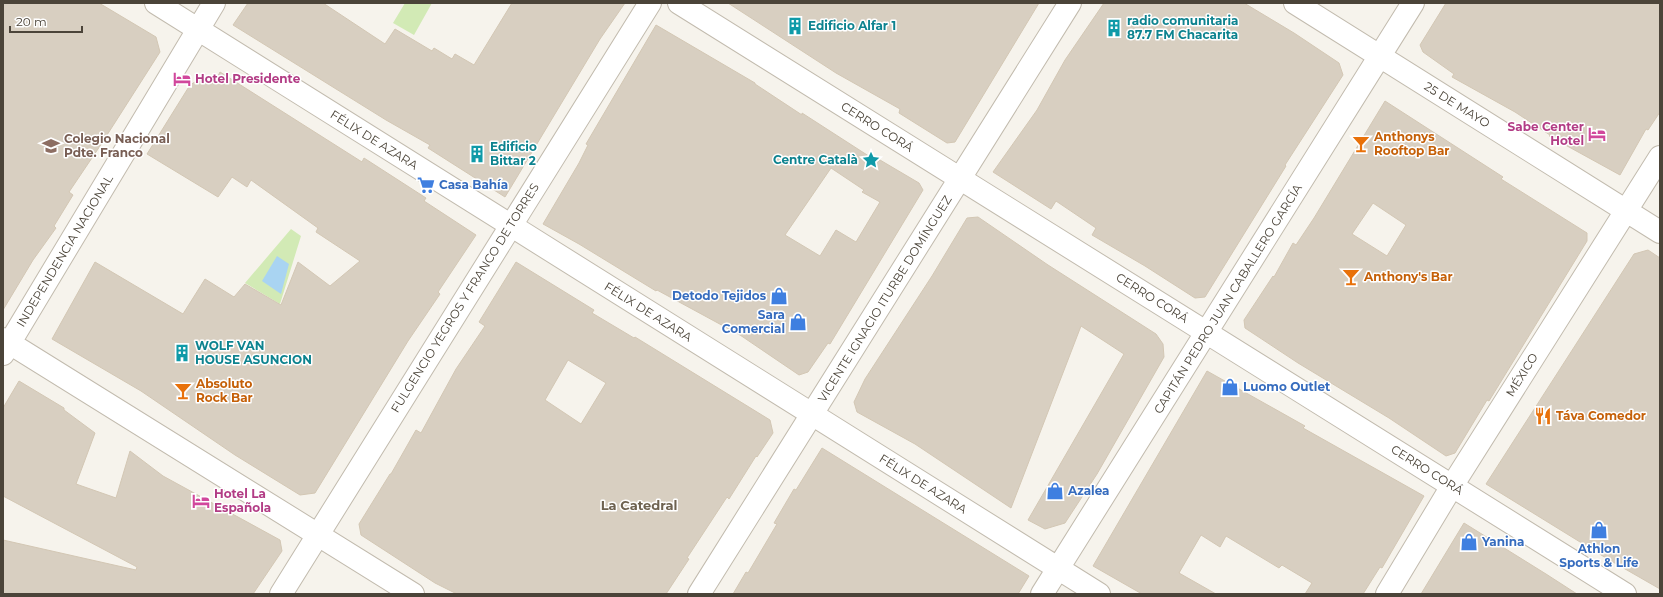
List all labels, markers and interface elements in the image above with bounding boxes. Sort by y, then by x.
scale bar [10,8,82,34]
place label: radio comunitaria 87.7 FM Chacarita [1127,13,1239,42]
text: 20 m [16,14,47,29]
building icon: Edificio Alfar 1 [785,16,805,36]
place label: Edificio Alfar 1 [808,18,896,33]
building icon: radio comunitaria 87.7 FM Chacarita [1104,18,1124,38]
hotel icon: Hotel Presidente [172,69,192,89]
place label: Hotel Presidente [195,71,301,86]
street label: 25 DE MAYO [1422,78,1493,131]
street label: CERRO CORÁ [838,98,917,155]
street label: FÉLIX DE AZARA [328,107,421,173]
place label: Sabe Center Hotel [1508,119,1584,148]
hotel icon: Sabe Center Hotel [1587,124,1607,144]
place label: Anthonys Rooftop Bar [1373,129,1450,158]
place label: Colegio Nacional Pdte. Franco [64,131,170,160]
bar icon: Anthonys Rooftop Bar [1351,134,1371,154]
school or university icon: Colegio Nacional Pdte. Franco [41,136,61,156]
place label: Edificio Bittar 2 [490,139,537,168]
building icon: Edificio Bittar 2 [467,144,487,164]
place icon: Centre Català [861,150,881,170]
place label: Centre Català [773,152,858,167]
street label: INDEPENDENCIA NACIONAL [13,172,116,330]
supermarket icon: Casa Bahía [416,175,436,195]
place label: Casa Bahía [439,177,508,192]
street label: FULGENCIO YEGROS Y FRANCO DE TORRES [387,180,542,415]
street label: CAPITÁN PEDRO JUAN CABALLERO GARCÍA [1150,181,1305,416]
street label: VICENTE IGNACIO ITURBE DOMÍNGUEZ [814,192,955,405]
bar icon: Anthony's Bar [1341,267,1361,287]
street label: CERRO CORÁ [1113,269,1192,326]
place label: Anthony's Bar [1363,269,1453,284]
street label: FÉLIX DE AZARA [602,279,695,345]
shop icon: Detodo Tejidos [769,286,789,306]
place label: Detodo Tejidos [672,288,767,303]
place label: Sara Comercial [722,307,785,336]
shop icon: Sara Comercial [788,312,808,332]
place label: WOLF VAN HOUSE ASUNCION [195,338,312,367]
building icon: WOLF VAN HOUSE ASUNCION [172,343,192,363]
street label: MÉXICO [1502,350,1541,399]
place label: Absoluto Rock Bar [195,376,253,405]
shop icon: Luomo Outlet [1220,377,1240,397]
place label: Luomo Outlet [1243,379,1331,394]
bar icon: Absoluto Rock Bar [173,381,193,401]
restaurant icon: Táva Comedor [1533,406,1553,426]
place label: Táva Comedor [1556,408,1646,423]
street label: CERRO CORÁ [1388,441,1467,498]
street label: FÉLIX DE AZARA [877,451,970,517]
shop icon: Azalea [1045,481,1065,501]
place label: Azalea [1067,483,1110,498]
place label: Hotel La Española [214,486,271,515]
hotel icon: Hotel La Española [191,491,211,511]
district label: La Catedral [601,497,677,513]
shop icon: Athlon Sports & Life [1589,520,1609,540]
shop icon: Yanina [1459,532,1479,552]
place label: Yanina [1481,534,1524,549]
place label: Athlon Sports & Life [1559,541,1639,570]

